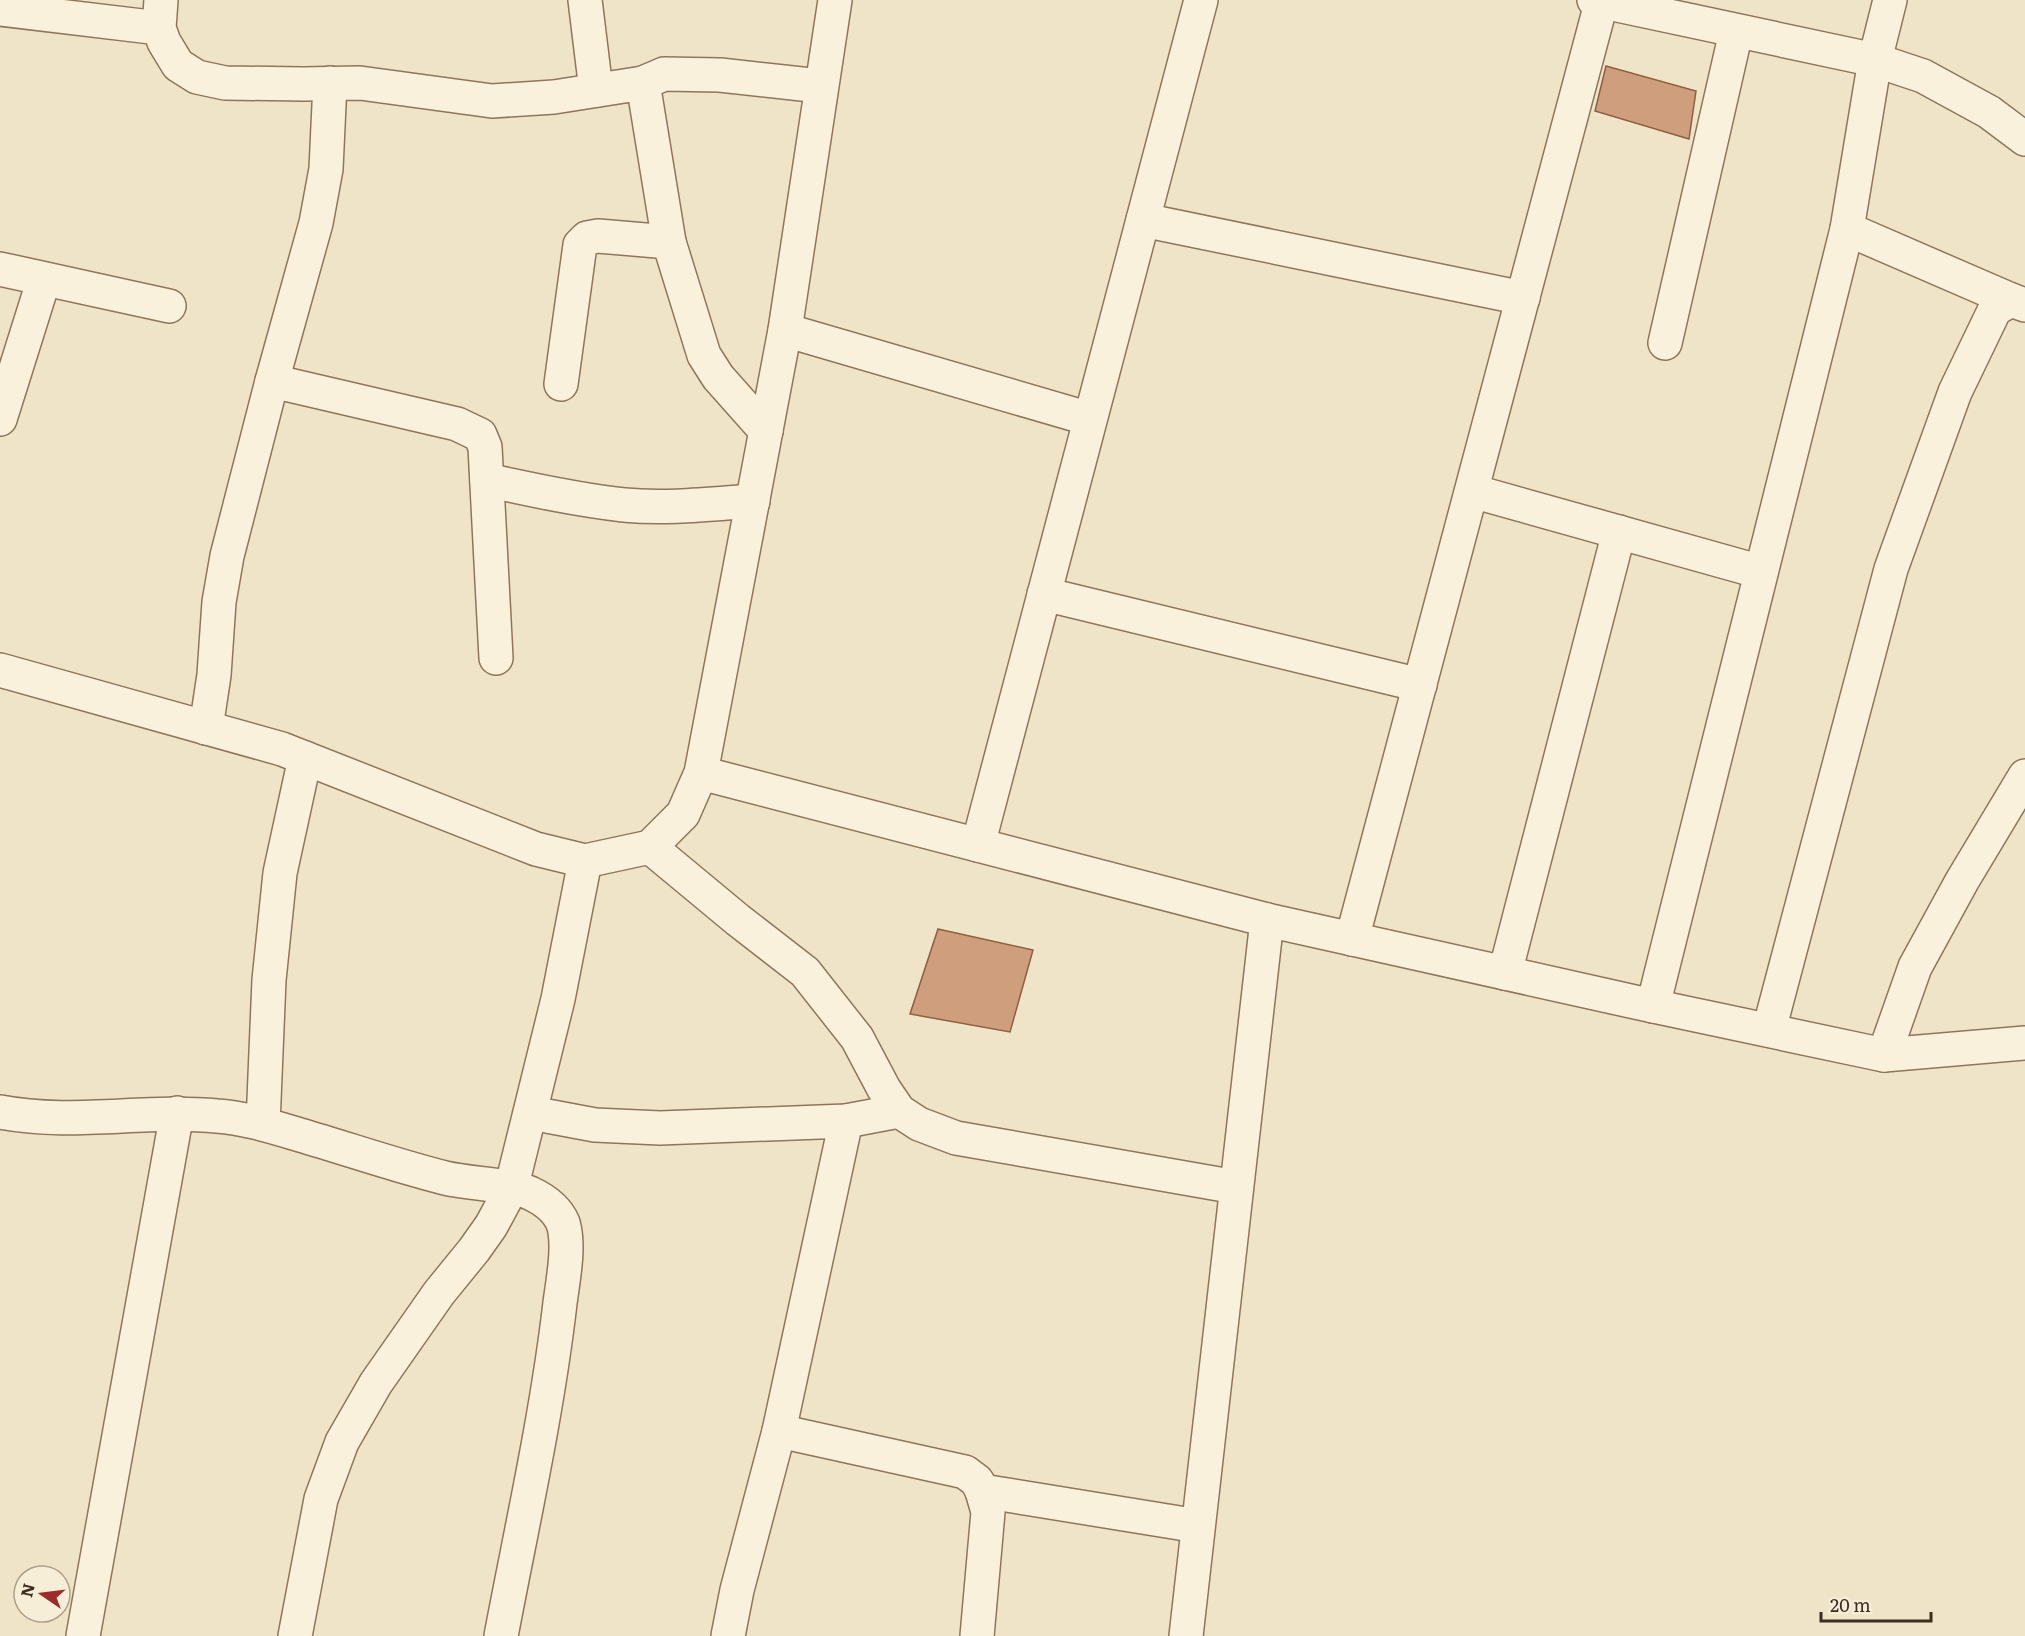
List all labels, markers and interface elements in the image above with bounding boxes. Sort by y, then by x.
north arrow [12,1564,72,1624]
text: N [13,1581,40,1600]
scale bar [1821,1585,1930,1623]
text: 20 m [1830,1591,1871,1618]

